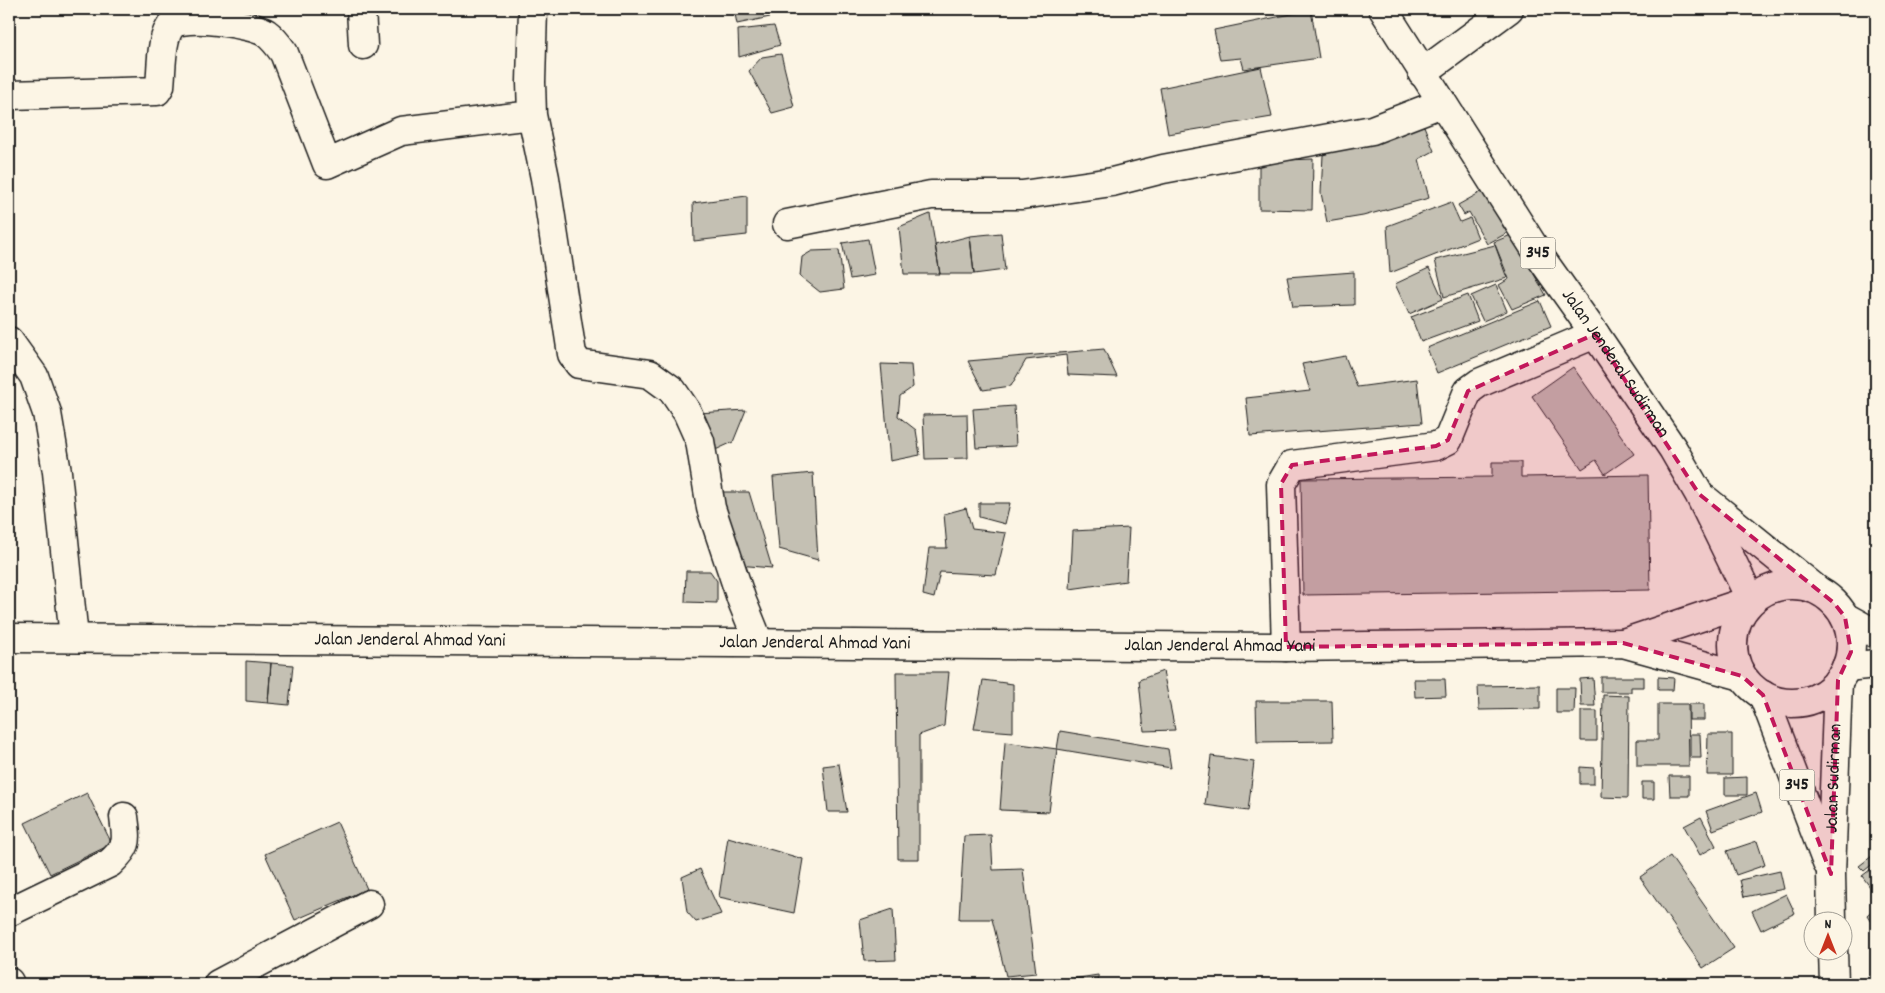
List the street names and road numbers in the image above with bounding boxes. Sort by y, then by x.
road number: 345 [1520,238,1556,268]
street label: Jalan Jenderal Sudirman [1554,284,1676,444]
street label: Jalan Jenderal Ahmad Yani [314,627,506,655]
street label: Jalan Jenderal Ahmad Yani [719,630,911,658]
street label: Jalan Jenderal Ahmad Yani [1124,632,1316,661]
street label: Jalan Sudirman [1819,723,1850,833]
road number: 345 [1780,770,1814,800]

